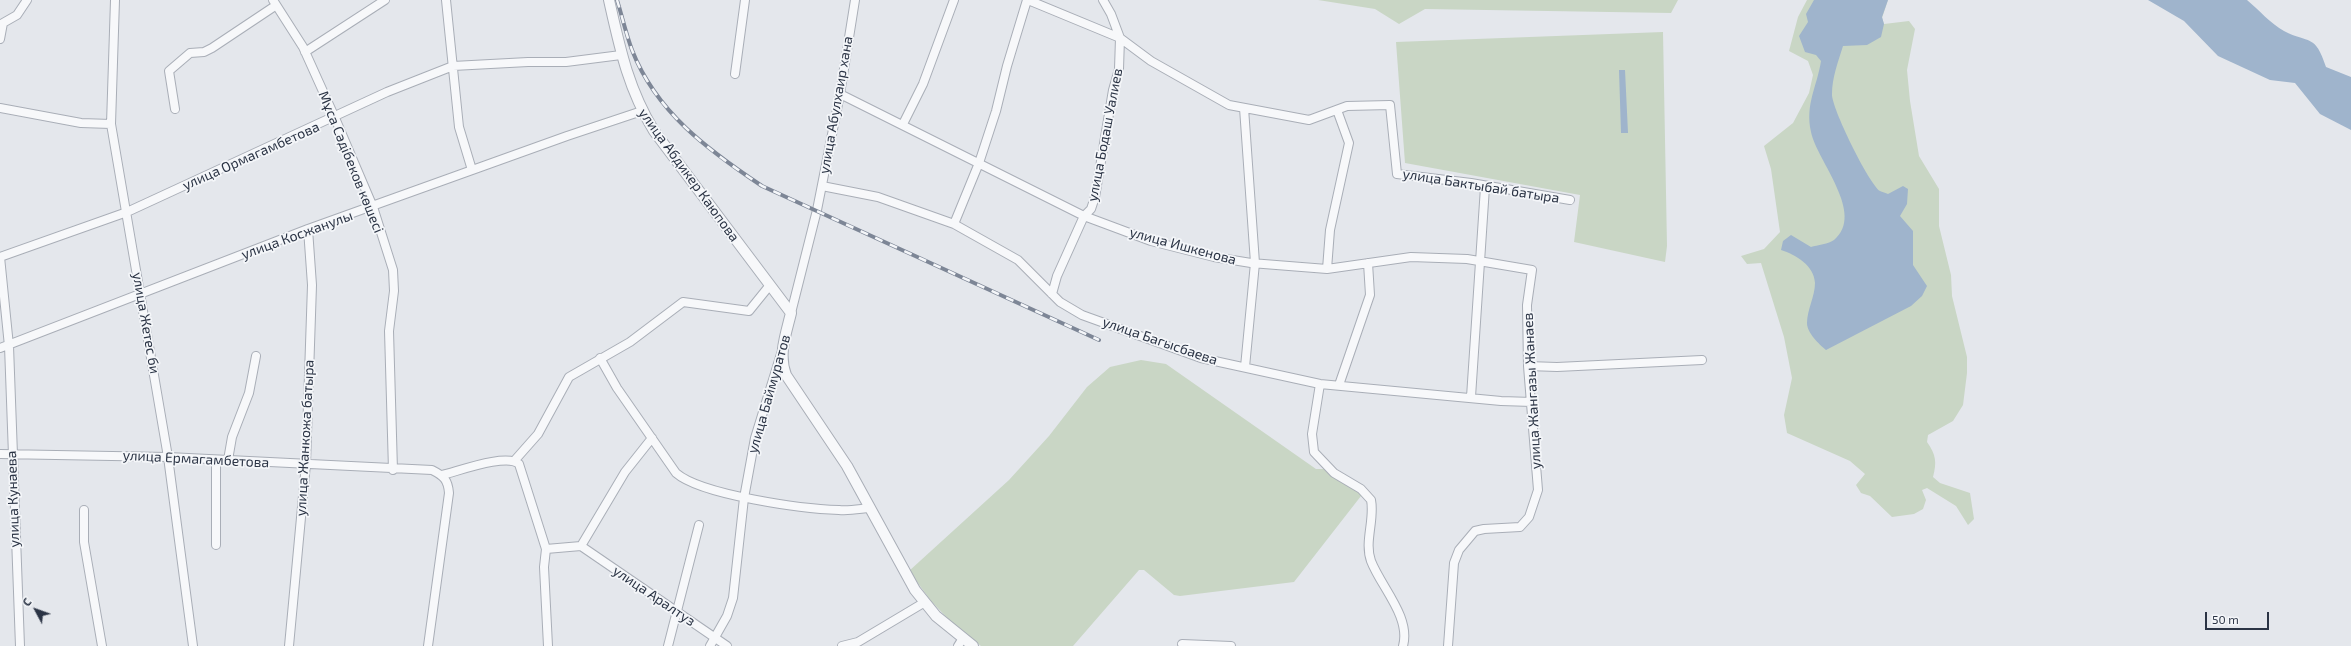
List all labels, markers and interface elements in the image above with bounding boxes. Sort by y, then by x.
street label: улица Абулхаир хана [816,35,856,175]
street label: улица Бодаш Уалиев [1084,67,1126,203]
street label: Мұса Сәдібеков көшесі [315,89,387,235]
street label: улица Абдикер Каюпова [635,105,743,245]
street label: улица Ормагамбетова [180,118,322,194]
street label: улица Бактыбай батыра [1401,165,1561,207]
street label: улица Косжанулы [239,207,355,263]
street label: улица Ишкенова [1128,224,1238,268]
street label: улица Жетес би [129,271,163,375]
street label: улица Жангазы Жанаев [1520,312,1544,470]
street label: улица Багысбаева [1100,313,1220,369]
street label: улица Баймуратов [744,333,794,455]
street label: улица Жанкожа батыра [293,359,317,517]
street label: улица Ермагамбетова [122,447,270,471]
street label: улица Кунаева [3,450,23,548]
street label: улица Аралтуз [610,562,698,630]
north arrow [16,590,56,630]
text: С [20,595,34,609]
scale bar [2207,604,2271,630]
text: 50 m [2212,612,2239,626]

